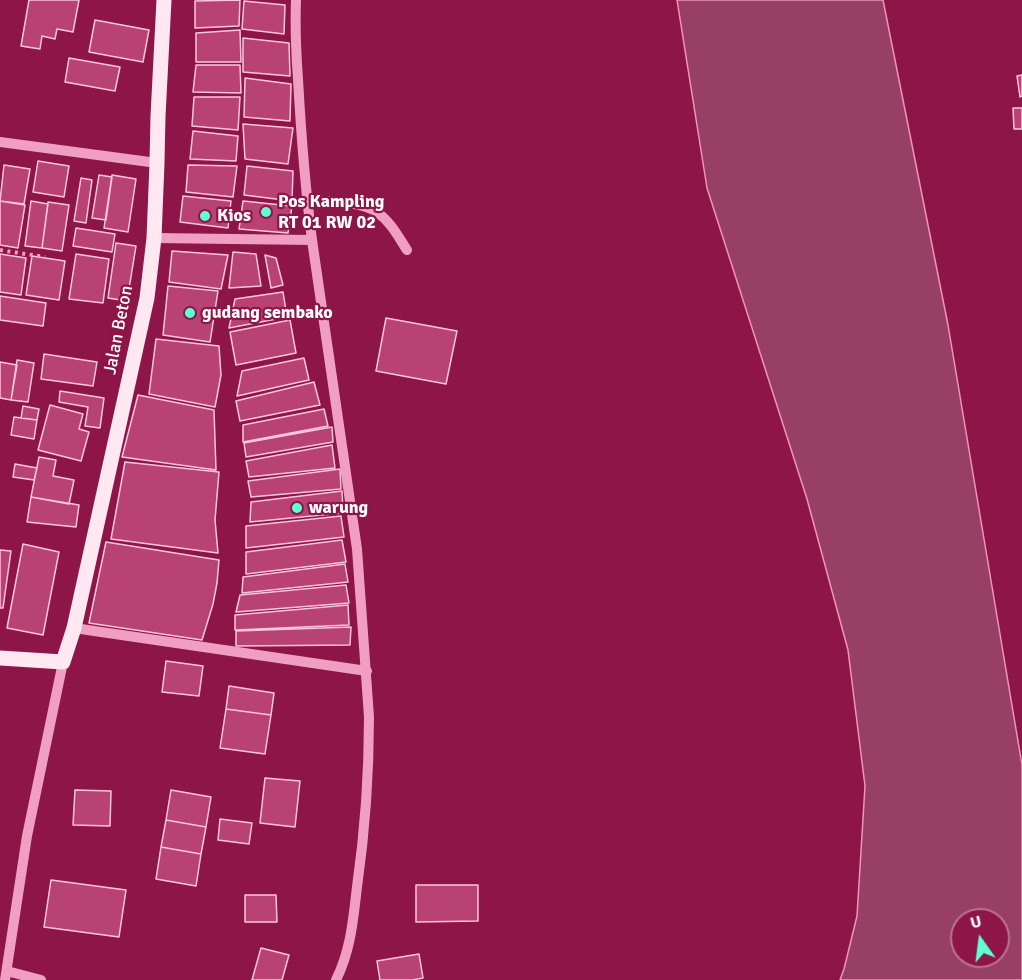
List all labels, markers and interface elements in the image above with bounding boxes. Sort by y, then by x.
place label: Pos Kampling RT 01 RW 02 [278,191,384,234]
place label: Kios [217,205,251,227]
marker: Pos Kampling RT 01 RW 02 [259,205,273,219]
marker: Kios [198,209,212,223]
street label: Jalan Beton [100,284,138,376]
place label: gudang sembako [202,302,333,324]
marker: gudang sembako [183,306,197,320]
place label: warung [309,497,368,519]
marker: warung [290,501,304,515]
north arrow [950,908,1010,968]
text: U [968,911,984,933]

